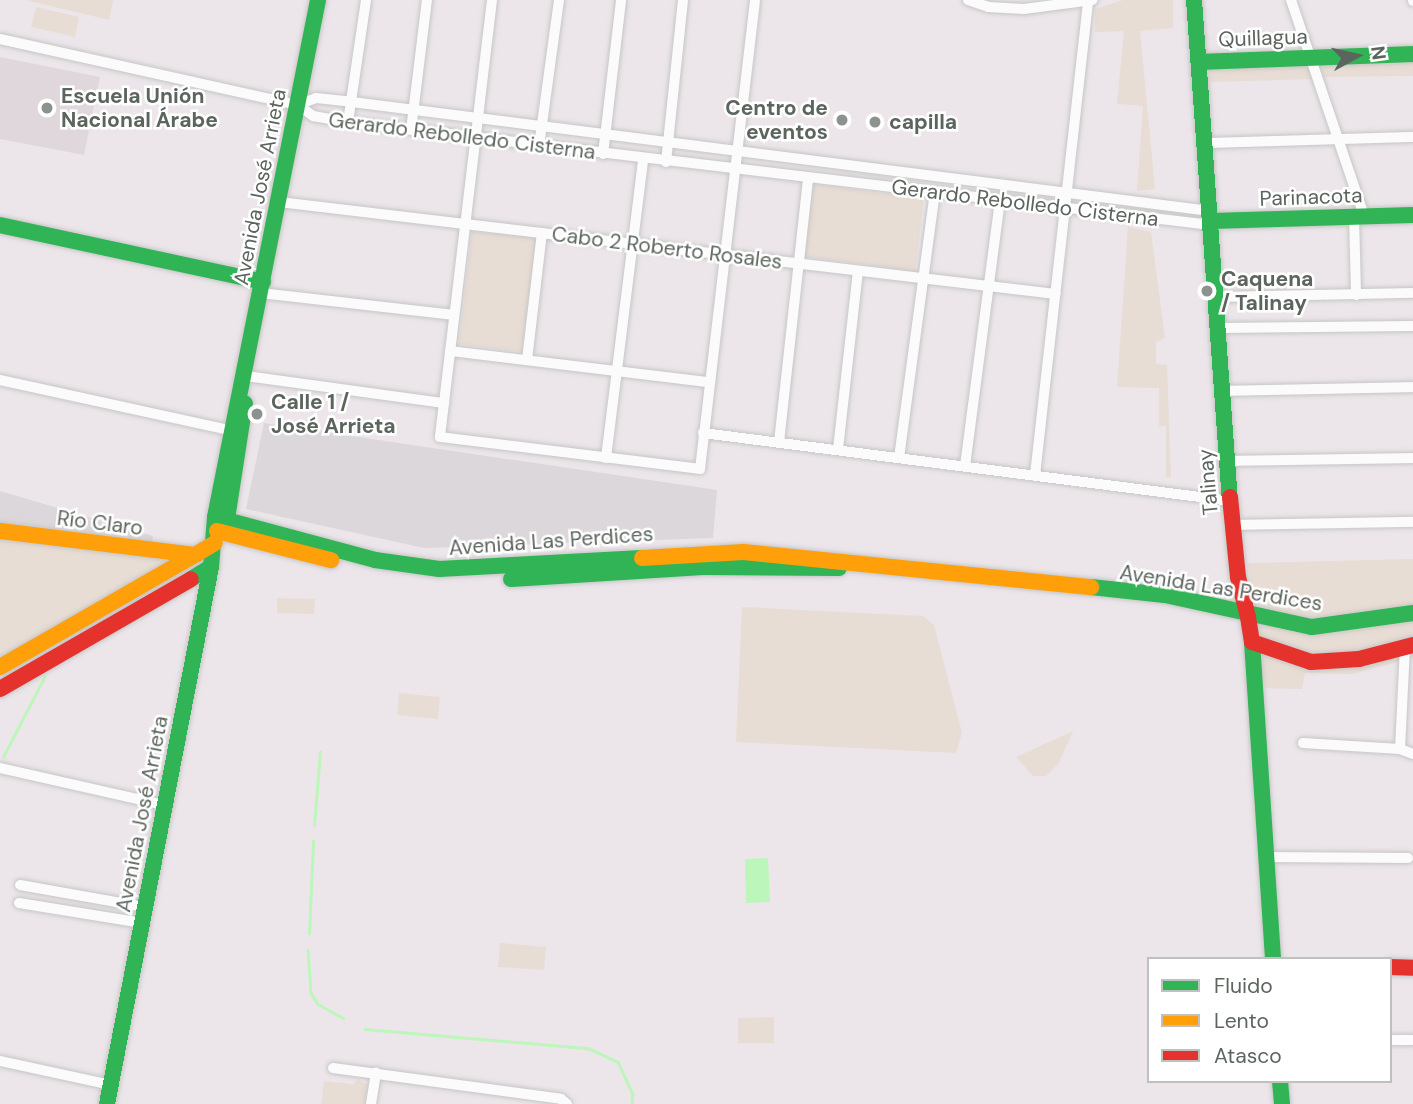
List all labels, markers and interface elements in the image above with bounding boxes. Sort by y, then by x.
north arrow [1322,21,1392,91]
street label: Quillagua [1218,24,1308,52]
text: N [1365,44,1392,62]
place label: Escuela Unión Nacional Árabe [61,83,218,133]
street label: Avenida José Arrieta [229,87,291,287]
place label: Centro de eventos [725,95,828,145]
marker: Escuela Unión Nacional Árabe [39,100,55,116]
street label: Gerardo Rebolledo Cisterna [327,107,597,165]
place label: capilla [889,109,957,135]
marker: Centro de eventos [834,112,850,128]
marker: capilla [867,114,883,130]
street label: Gerardo Rebolledo Cisterna [890,174,1160,232]
street label: Parinacota [1259,183,1363,211]
street label: Cabo 2 Roberto Rosales [550,221,784,275]
place label: Caquena / Talinay [1221,266,1313,316]
marker: Caquena / Talinay [1199,283,1215,299]
place label: Calle 1 / José Arrieta [271,389,396,439]
marker: Calle 1 / José Arrieta [249,406,265,422]
street label: Talinay [1193,448,1223,516]
street label: Río Claro [56,505,144,541]
street label: Avenida Las Perdices [448,521,654,561]
street label: Avenida Las Perdices [1118,560,1324,616]
street label: Avenida José Arrieta [111,714,173,914]
legend [1147,957,1392,1083]
text: Fluido [1214,972,1273,1000]
text: Lento [1214,1007,1269,1035]
text: Atasco [1214,1042,1282,1070]

